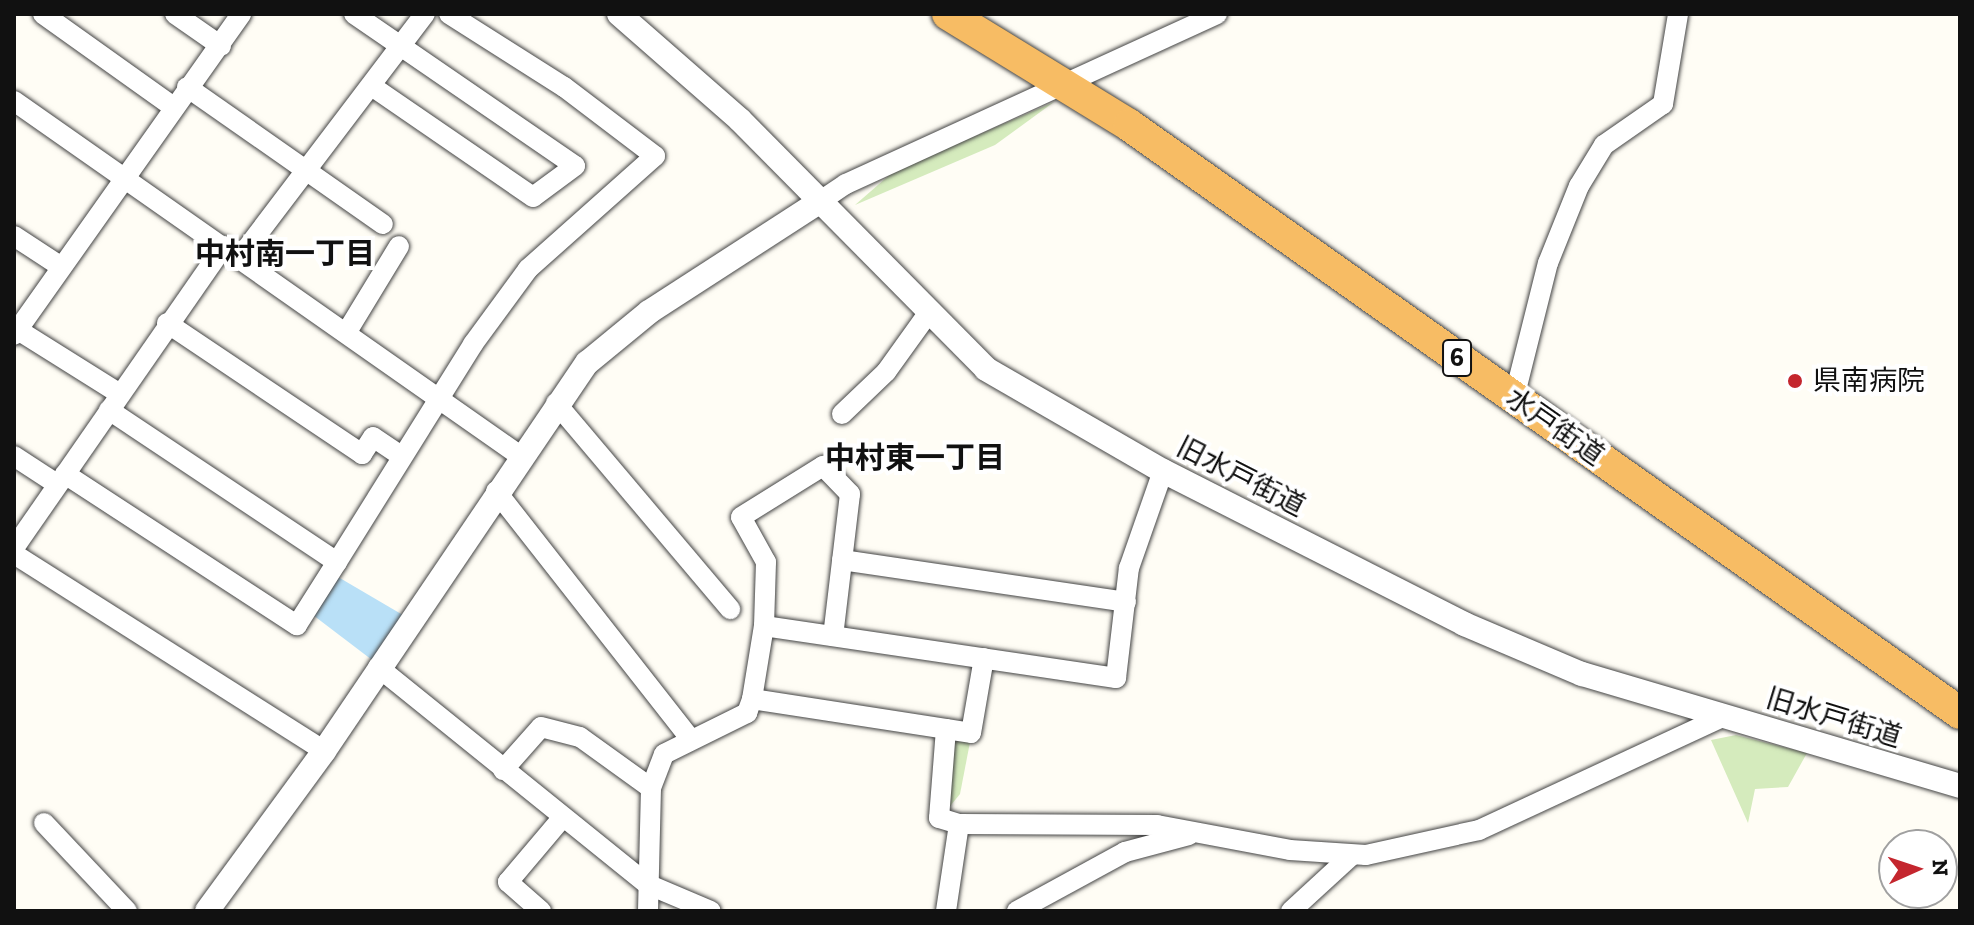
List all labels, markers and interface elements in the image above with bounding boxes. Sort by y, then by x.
district label: 中村南一丁目 [195,236,375,272]
road number: 6 [1441,336,1473,380]
place label: 県南病院 [1813,364,1925,398]
marker: 県南病院 [1784,370,1806,392]
street label: 水戸街道 [1499,381,1611,473]
street label: 旧水戸街道 [1171,430,1311,524]
district label: 中村東一丁目 [825,440,1005,476]
street label: 旧水戸街道 [1762,681,1906,755]
north arrow [1878,829,1958,909]
text: N [1927,859,1954,877]

